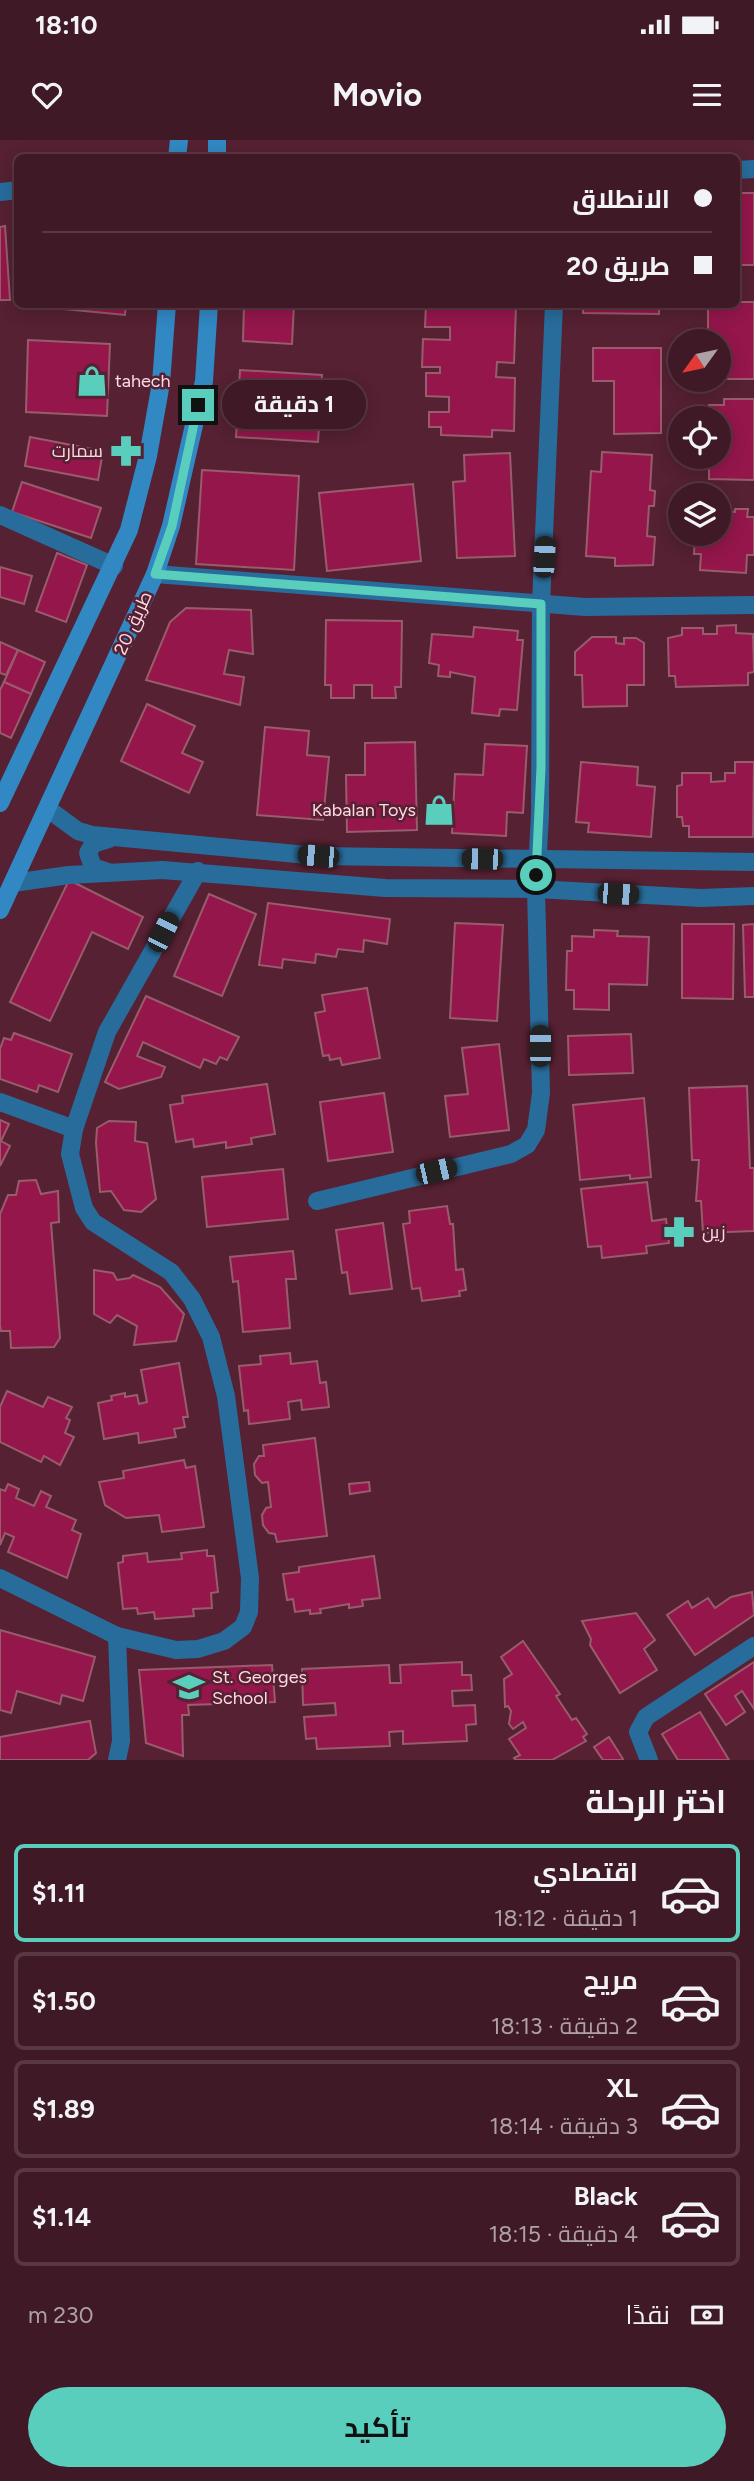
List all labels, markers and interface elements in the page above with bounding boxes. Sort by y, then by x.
text: 18:10 [35,9,98,41]
icon: heart [28,76,66,114]
text: Movio [332,76,422,114]
icon: menu [688,76,726,114]
text: الانطلاق [572,183,670,215]
text: طريق 20 [566,250,670,282]
north arrow [668,329,732,392]
map controls [668,329,731,546]
shop icon: tahech [75,364,109,398]
place label: tahech [115,370,171,392]
callout: 1 دقيقة [222,380,366,430]
route end [182,389,214,421]
text: 1 دقيقة [254,390,334,418]
button: locate [668,406,731,469]
pharmacy icon: سمارت [109,434,143,468]
place label: سمارت [52,440,103,462]
button: layers [668,483,731,546]
car [533,535,556,579]
street label: طريق 20 [109,588,158,659]
shop icon: Kabalan Toys [422,793,456,827]
place label: Kabalan Toys [312,799,416,821]
car [297,844,340,868]
car [461,848,504,870]
route start [520,859,552,891]
car [597,882,640,906]
car [145,909,182,955]
car [530,1025,551,1067]
car [414,1156,459,1186]
pharmacy icon: زين [662,1215,696,1249]
place label: زين [702,1221,726,1243]
place label: St. Georges School [212,1666,307,1709]
school or university icon: St. Georges School [172,1670,206,1704]
text: اختر الرحلة [585,1783,726,1821]
text: اقتصادي [533,1856,638,1888]
icon: car [659,1862,722,1925]
text: $1.11 [32,1877,86,1909]
text: 1 دقيقة · 18:12 [494,1904,638,1932]
text: مريح [583,1964,638,1996]
icon: car [659,1970,722,2033]
text: $1.50 [32,1985,96,2017]
text: 2 دقيقة · 18:13 [491,2012,638,2040]
text: XL [606,2072,638,2104]
icon: car [659,2078,722,2141]
text: $1.89 [32,2093,95,2125]
text: 3 دقيقة · 18:14 [490,2112,638,2140]
text: Black [574,2180,638,2212]
icon: car [659,2186,722,2249]
text: $1.14 [32,2201,91,2233]
text: 4 دقيقة · 18:15 [489,2220,638,2248]
icon: cash [688,2296,726,2334]
text: نقدًا [626,2299,670,2331]
text: 230 m [28,2301,93,2329]
button: تأكيد [28,2387,726,2467]

